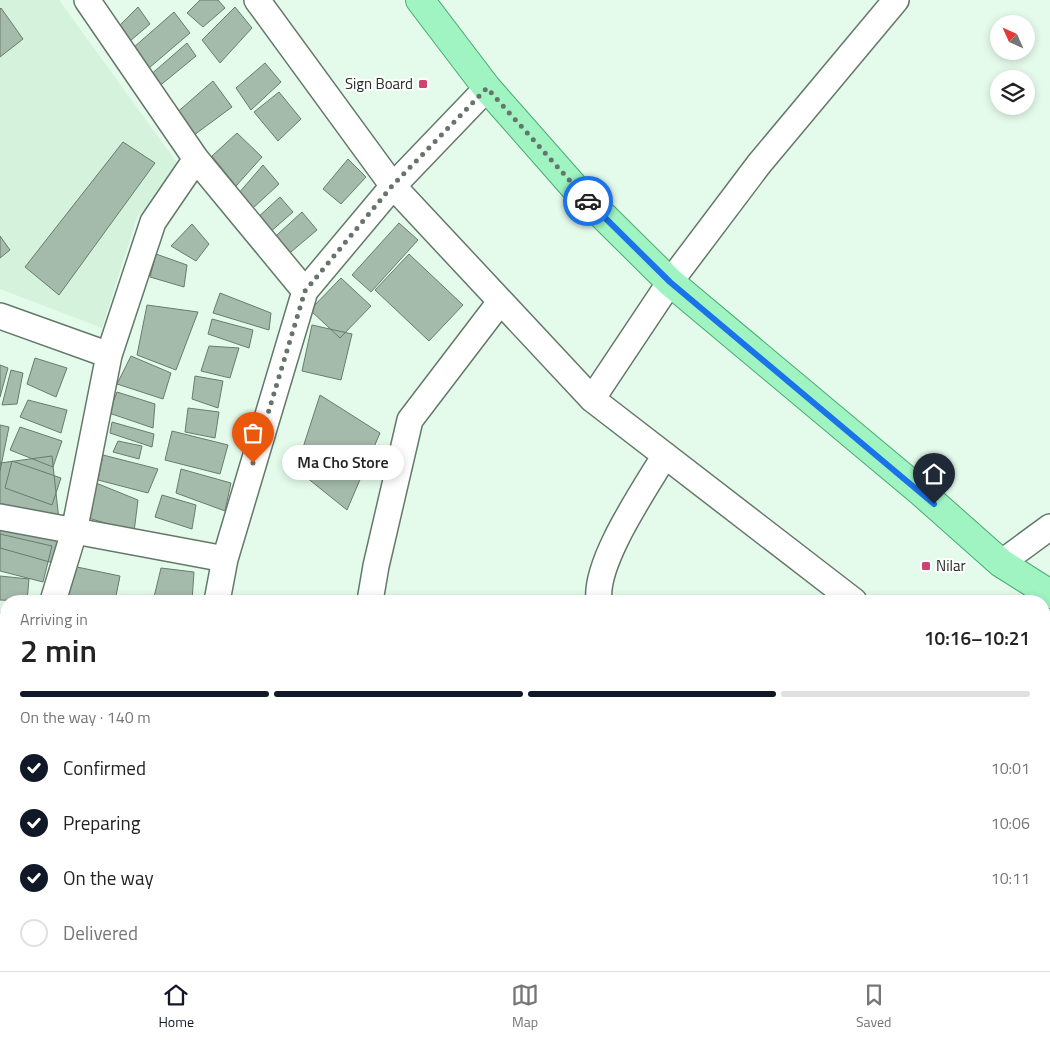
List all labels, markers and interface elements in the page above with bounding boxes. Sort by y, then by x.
north arrow [990,15,1035,60]
map controls [990,15,1035,115]
button: layers [990,70,1035,115]
place label: Sign Board [345,72,413,95]
marker: Sign Board [417,78,429,90]
courier [563,176,613,226]
icon: car [574,187,602,215]
pin [232,412,274,463]
icon: bag [239,419,267,447]
callout: Ma Cho Store [283,446,406,480]
text: Ma Cho Store [297,450,389,474]
pin [913,453,955,504]
icon: home [920,460,948,488]
place label: Nilar [936,554,966,577]
marker: Nilar [920,560,932,572]
text: Arriving in [20,607,88,631]
text: 10:16–10:21 [924,623,1030,652]
text: 2 min [20,626,97,674]
text: On the way · 140 m [20,705,151,729]
text: Confirmed [63,753,146,782]
icon: check [20,754,48,782]
text: 10:01 [991,756,1030,780]
text: Preparing [63,808,140,837]
icon: check [20,809,48,837]
text: 10:06 [991,811,1030,835]
text: On the way [63,863,154,892]
icon: check [20,864,48,892]
text: 10:11 [991,866,1030,890]
text: Delivered [63,918,138,947]
tab: Home [158,981,194,1032]
tab: Map [511,981,539,1032]
tab: Saved [856,981,892,1032]

